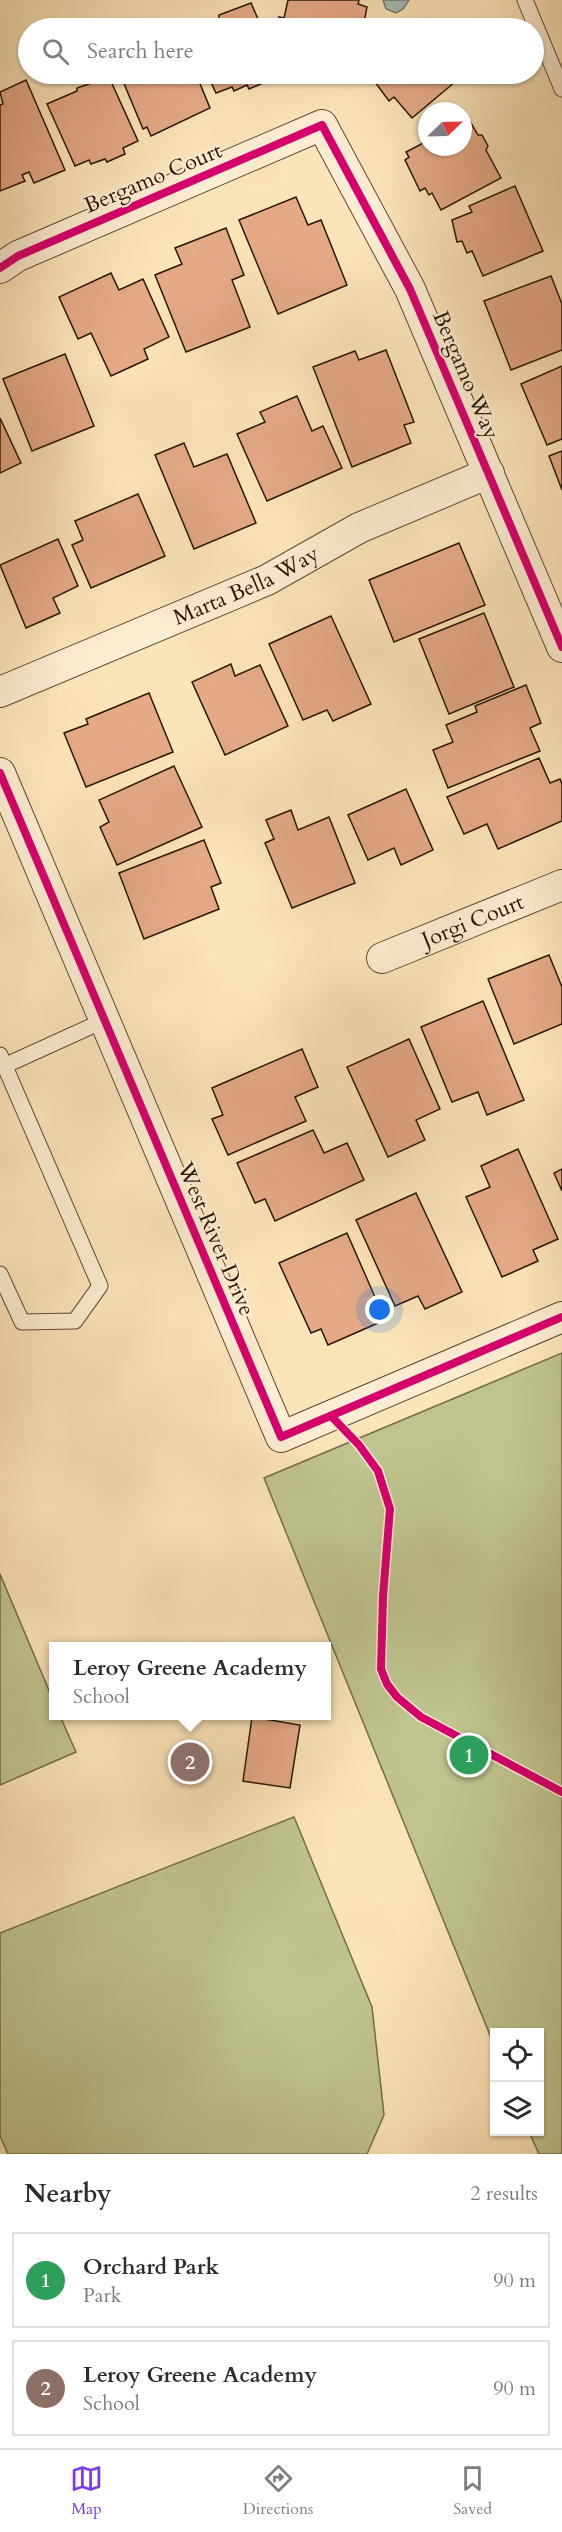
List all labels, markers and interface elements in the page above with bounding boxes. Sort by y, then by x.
search box [18,18,544,84]
icon: search [39,35,72,68]
text: Search here [87,36,194,66]
north arrow [418,102,472,156]
street label: Bergamo Court [79,135,227,221]
street label: Bergamo Way [425,306,507,444]
street label: Marta Bella Way [169,539,325,633]
street label: Jorgi Court [415,887,528,956]
street label: West River Drive [170,1157,262,1320]
your location [365,1295,394,1324]
popup [49,1642,331,1720]
text: Leroy Greene Academy [73,1653,307,1683]
text: School [73,1683,130,1710]
pin: 1 [450,1732,488,1778]
pin: 2 [170,1740,210,1784]
map controls [490,2028,544,2136]
button: locate [490,2028,544,2082]
button: layers [490,2082,544,2136]
text: Nearby [24,2176,112,2211]
text: 2 results [470,2180,538,2207]
text: Orchard Park [83,2252,219,2282]
text: 1 [40,2267,51,2294]
text: 90 m [493,2267,536,2294]
text: Park [83,2282,121,2309]
text: Leroy Greene Academy [83,2360,317,2390]
text: 2 [40,2375,51,2402]
text: 90 m [493,2375,536,2402]
text: School [83,2390,140,2417]
tab: Map [70,2462,103,2520]
tab: Directions [243,2462,313,2520]
tab: Saved [453,2462,492,2520]

